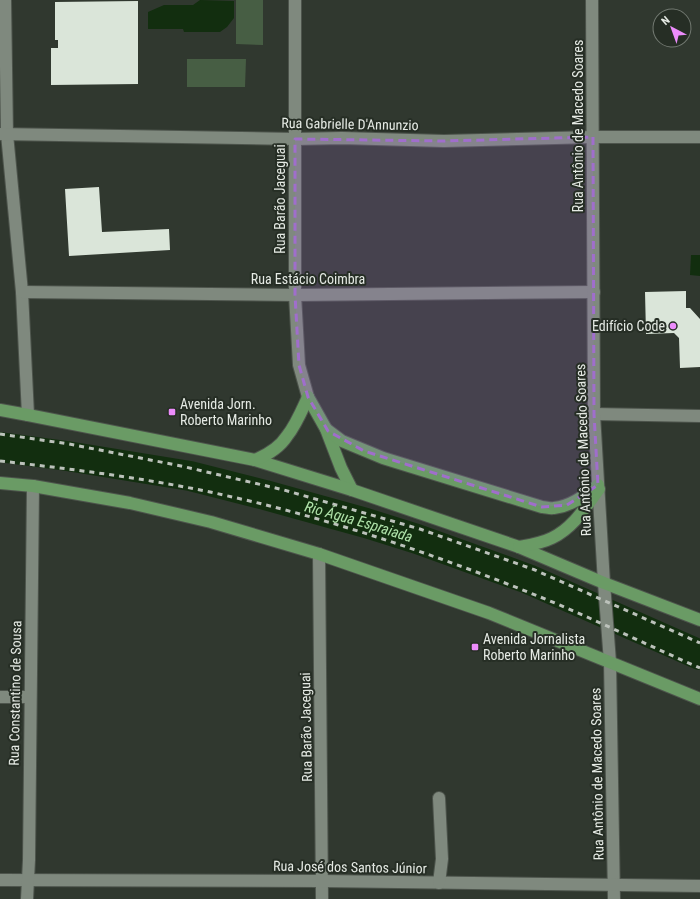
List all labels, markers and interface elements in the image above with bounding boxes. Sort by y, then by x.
north arrow [652,8,692,48]
text: N [659,14,673,28]
street label: Rua Antônio de Macedo Soares [570,40,586,212]
street label: Rua Gabrielle D'Annunzio [281,115,419,133]
street label: Rua Barão Jaceguai [272,144,288,254]
street label: Rua Estácio Coimbra [251,271,365,287]
place label: Edifício Code [592,318,665,334]
marker: Edifício Code [668,321,678,331]
street label: Rua Antônio de Macedo Soares [572,363,594,537]
place label: Avenida Jorn. Roberto Marinho [180,396,272,428]
marker: Avenida Jorn. Roberto Marinho [167,407,177,417]
water label: Rio Água Espraiada [303,497,415,546]
street label: Rua Constantino de Sousa [6,620,24,766]
place label: Avenida Jornalista Roberto Marinho [483,631,585,663]
marker: Avenida Jornalista Roberto Marinho [470,642,480,652]
street label: Rua Barão Jaceguai [297,672,315,782]
street label: Rua Antônio de Macedo Soares [587,688,607,860]
street label: Rua José dos Santos Júnior [273,858,427,876]

